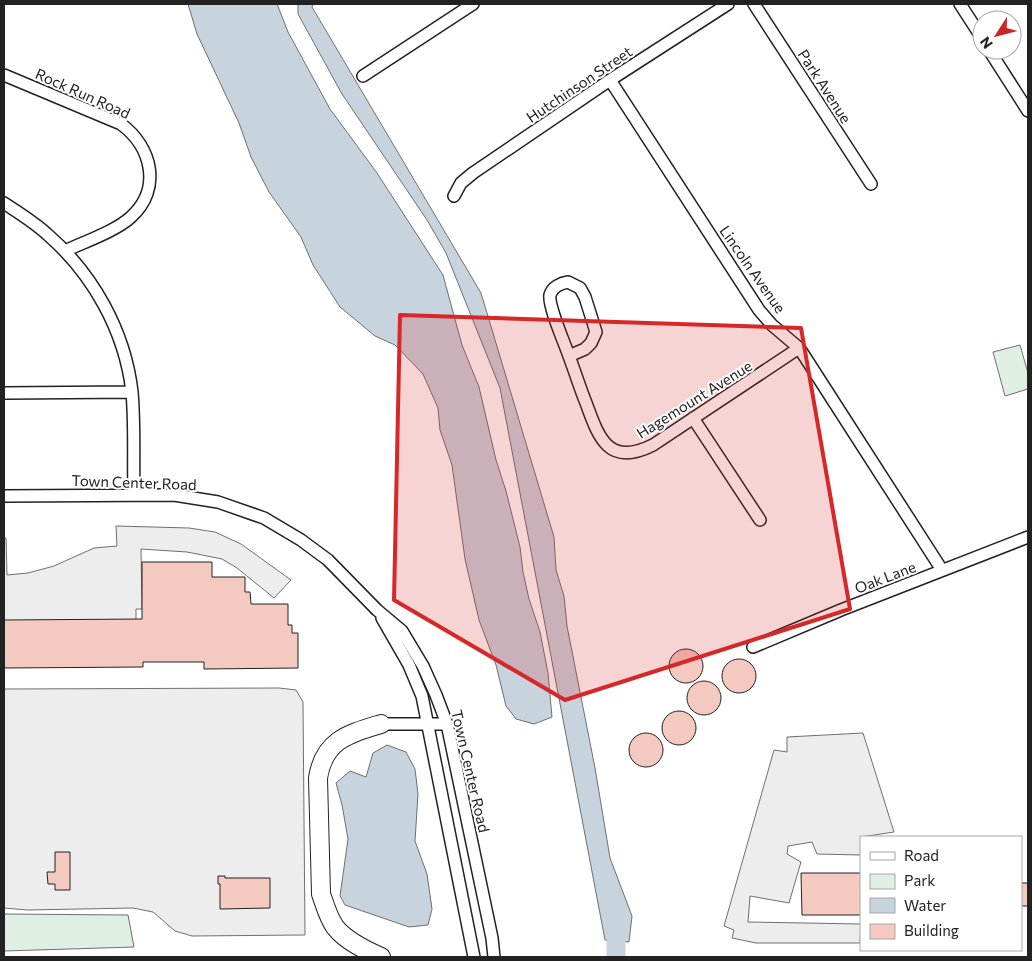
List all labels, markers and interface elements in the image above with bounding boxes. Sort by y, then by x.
north arrow [972,10,1022,60]
text: N [976,34,996,52]
street label: Hutchinson Street [523,42,635,126]
street label: Park Avenue [795,46,856,126]
street label: Rock Run Road [33,64,133,122]
street label: Lincoln Avenue [716,222,790,316]
street label: Hagemount Avenue [633,356,755,442]
street label: Town Center Road [71,471,197,493]
street label: Oak Lane [852,557,918,597]
street label: Town Center Road [448,708,494,834]
legend [860,836,1022,951]
text: Road [904,846,939,864]
text: Park [904,871,935,889]
text: Water [904,896,946,914]
text: Building [904,921,959,939]

